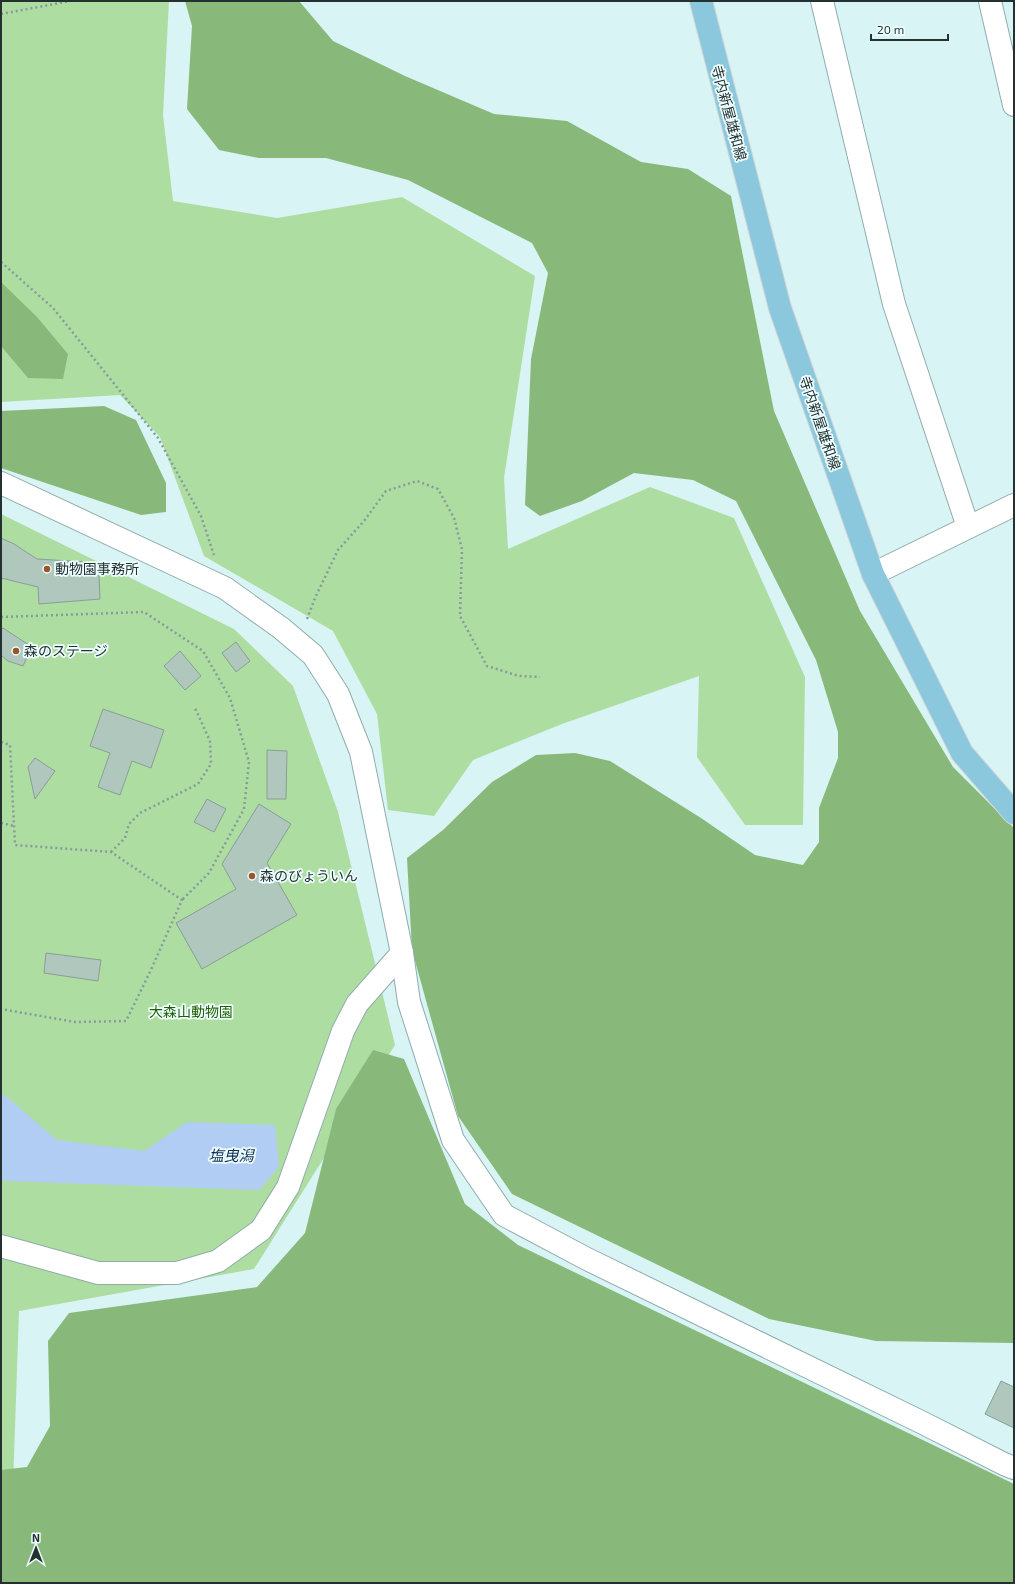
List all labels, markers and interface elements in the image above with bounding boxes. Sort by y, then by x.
scale bar [871,16,948,42]
text: 20 m [877,22,904,36]
street label: 寺内新屋雄和線 [709,63,750,162]
street label: 寺内新屋雄和線 [796,374,844,472]
place label: 動物園事務所 [55,560,139,577]
marker: 動物園事務所 [42,564,52,574]
place label: 森のステージ [24,642,108,659]
marker: 森のステージ [11,646,21,656]
place label: 森のびょういん [260,867,358,884]
marker: 森のびょういん [247,871,257,881]
park label: 大森山動物園 [149,1003,233,1020]
water label: 塩曳潟 [208,1146,255,1164]
north arrow [16,1528,56,1568]
text: N [32,1531,40,1544]

